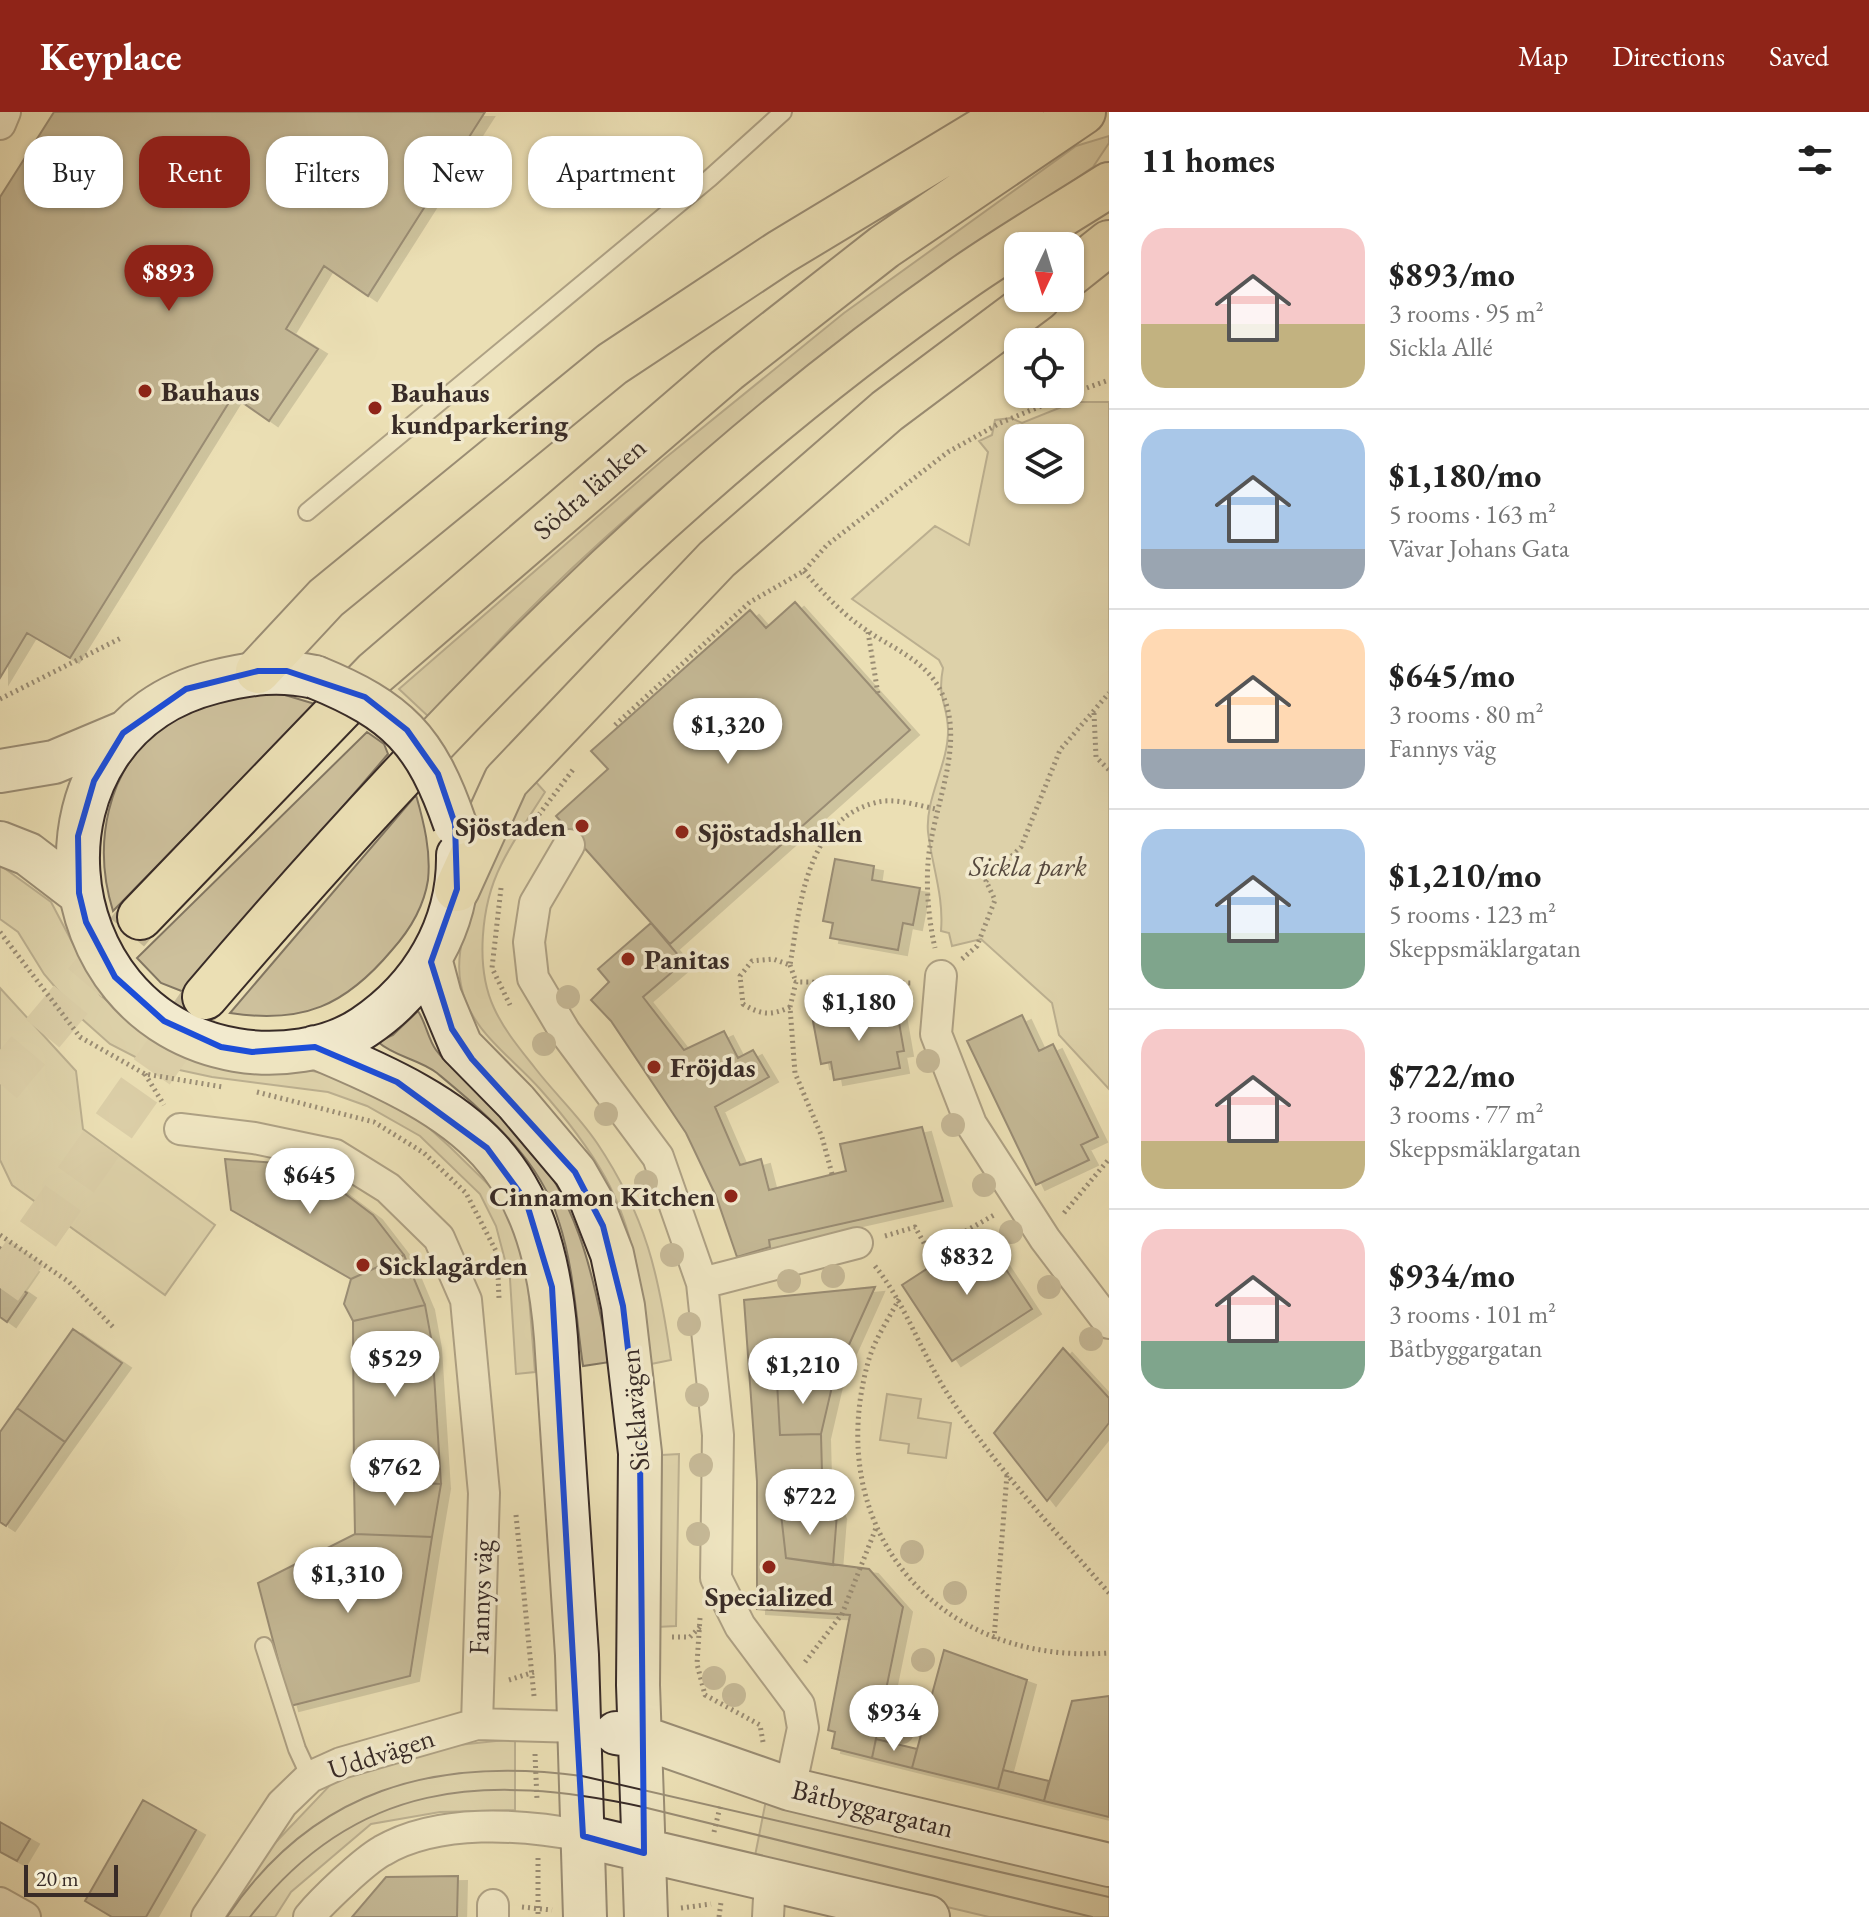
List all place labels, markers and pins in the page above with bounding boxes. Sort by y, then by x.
pin: $893 [122,245,216,313]
place label: Bauhaus [161,373,260,409]
place label: Bauhaus kundparkering [391,374,569,442]
marker: Bauhaus [136,382,154,400]
marker: Bauhaus kundparkering [366,399,384,417]
pin: $1,320 [663,698,793,766]
place label: Sjöstaden [455,808,566,844]
place label: Sjöstadshallen [698,814,863,850]
marker: Sjöstaden [573,817,591,835]
marker: Sjöstadshallen [673,823,691,841]
place label: Panitas [644,941,730,977]
marker: Panitas [619,950,637,968]
pin: $1,180 [794,975,924,1043]
place label: Fröjdas [670,1049,756,1085]
marker: Fröjdas [645,1058,663,1076]
pin: $645 [263,1148,357,1216]
place label: Cinnamon Kitchen [489,1178,715,1214]
marker: Cinnamon Kitchen [722,1187,740,1205]
pin: $832 [920,1229,1014,1297]
place label: Sicklagården [379,1247,528,1283]
marker: Sicklagården [354,1256,372,1274]
pin: $529 [348,1331,442,1399]
pin: $1,210 [738,1338,868,1406]
pin: $762 [348,1440,442,1508]
pin: $722 [763,1469,857,1537]
pin: $1,310 [283,1547,413,1615]
marker: Specialized [760,1558,778,1576]
place label: Specialized [705,1578,834,1614]
pin: $934 [847,1685,941,1753]

